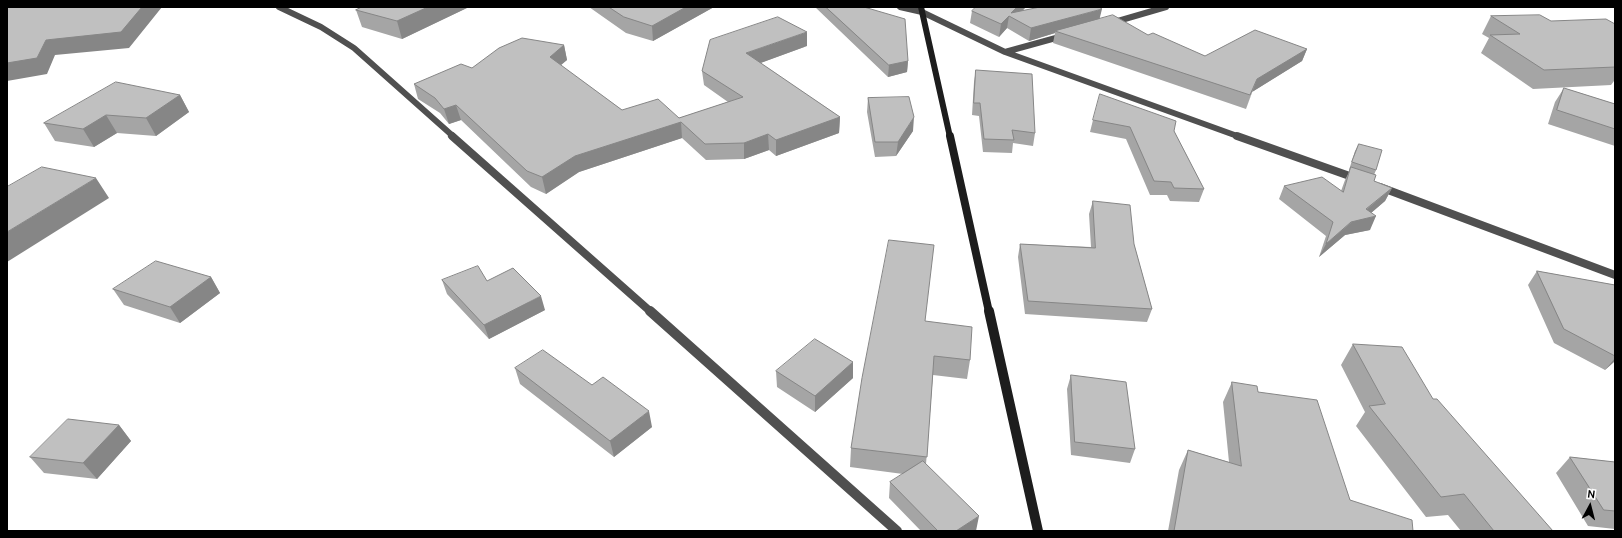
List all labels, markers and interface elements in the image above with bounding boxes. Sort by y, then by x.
north arrow [1570,486,1610,526]
text: N [1587,487,1596,502]

